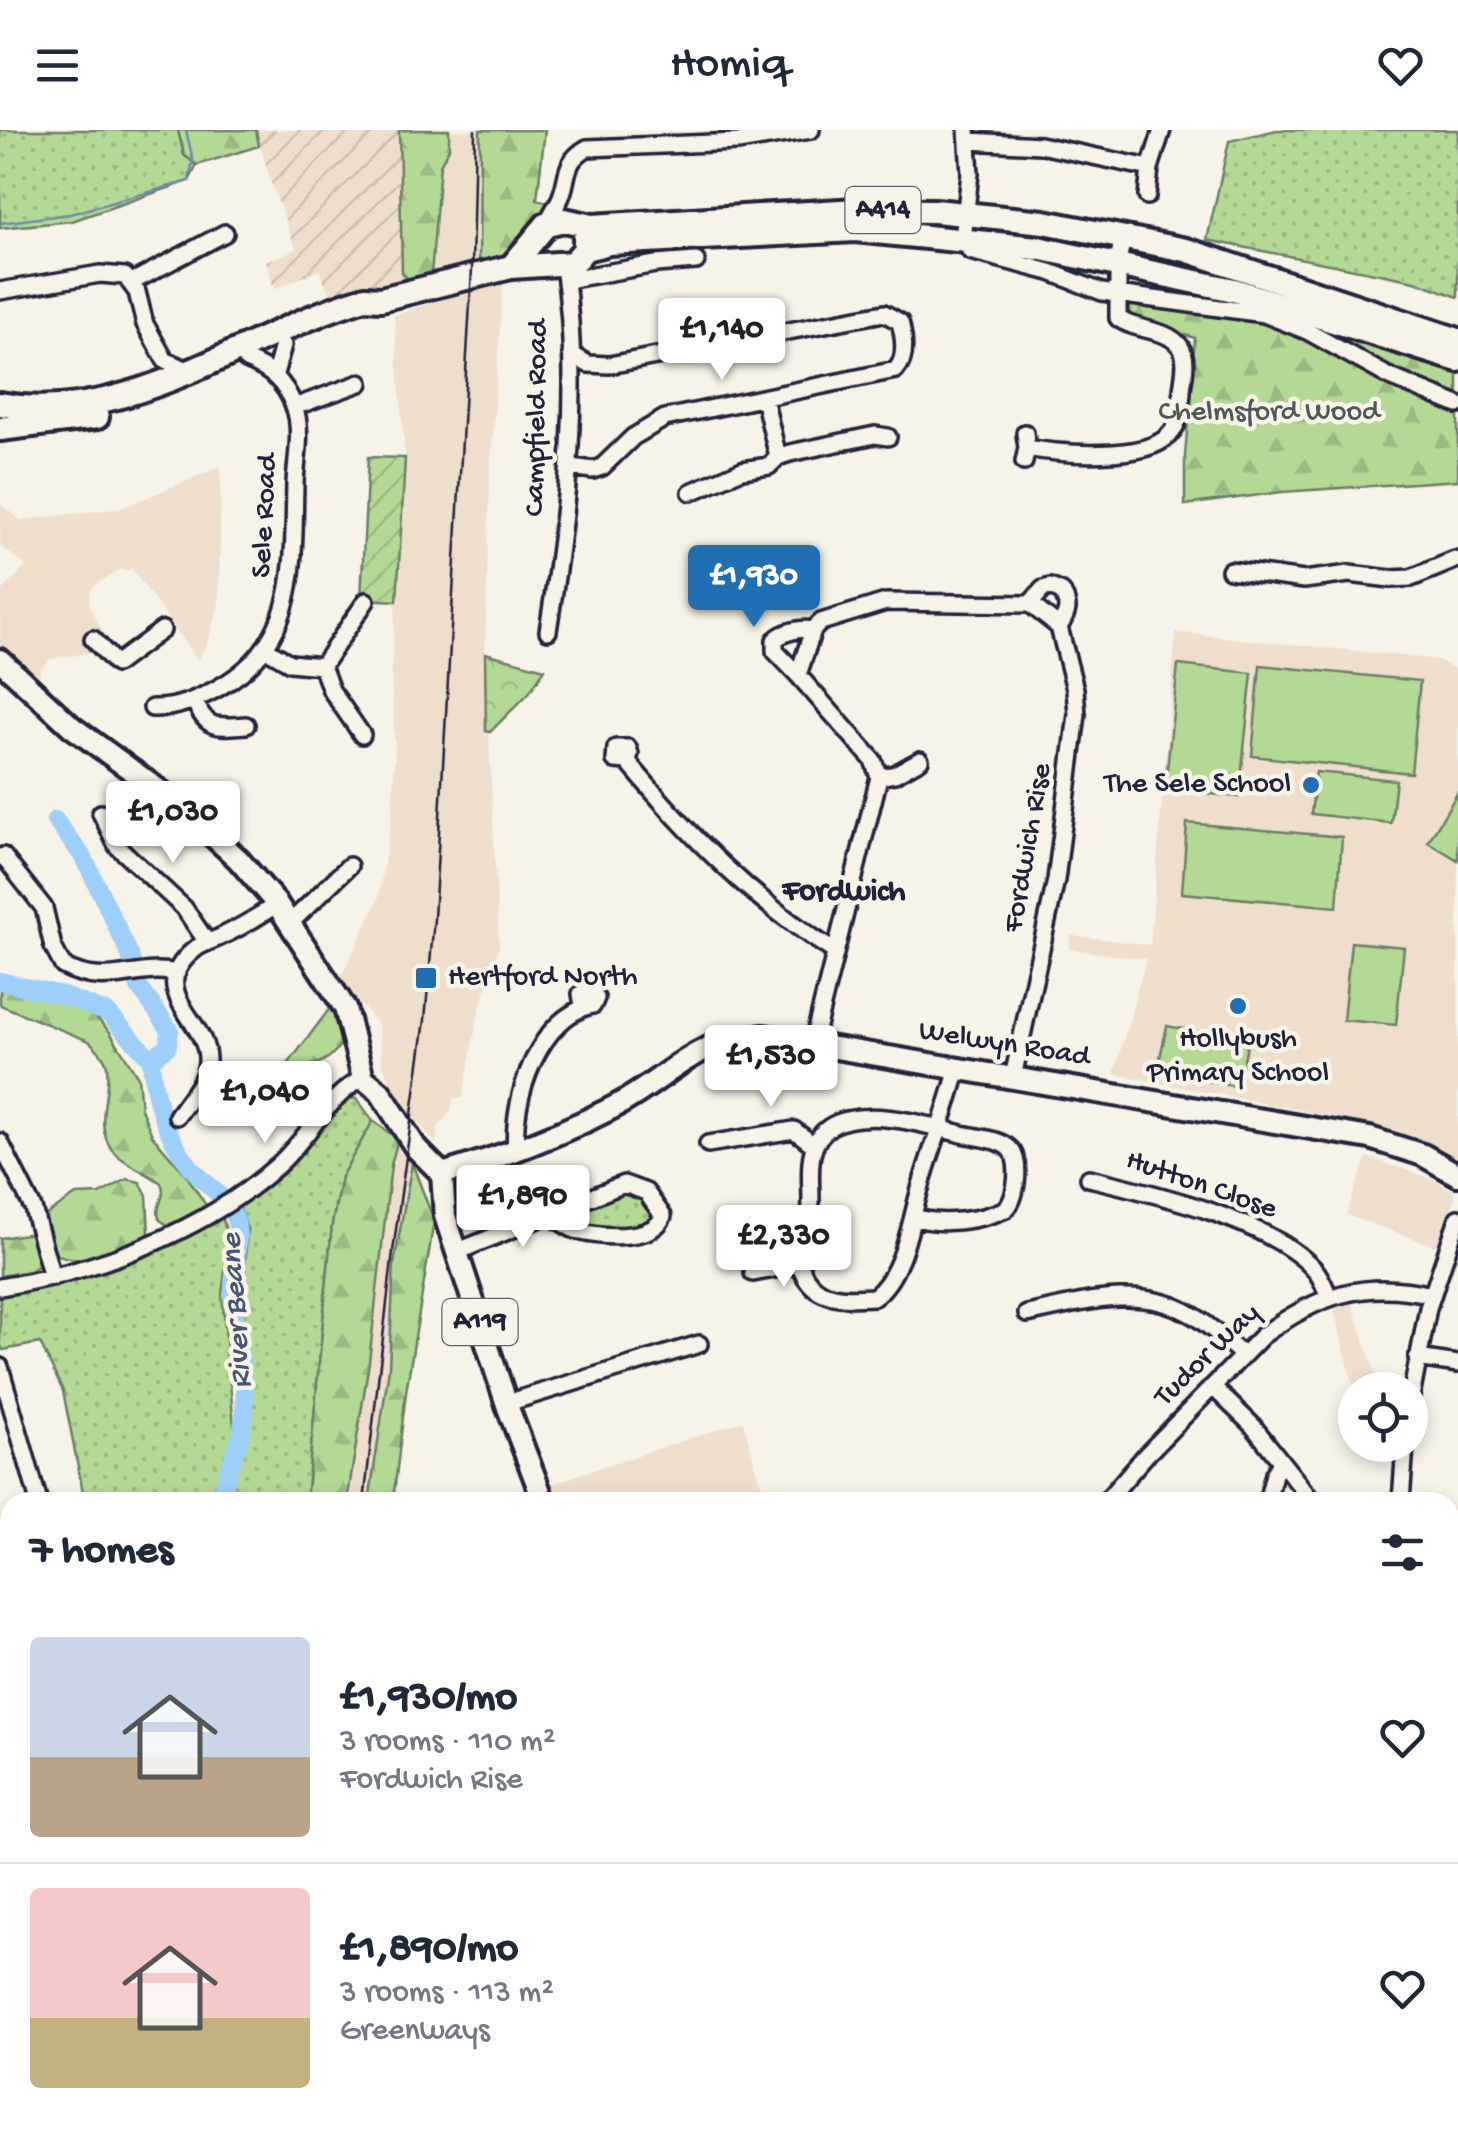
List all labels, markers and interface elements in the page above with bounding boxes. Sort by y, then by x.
icon: menu [30,38,85,93]
icon: heart [1373,38,1428,93]
text: Homiq [670,39,788,92]
road number: A414 [846,187,920,233]
pin: £1,140 [641,298,803,383]
text: £1,140 [680,311,764,349]
street label: Campfield Road [519,317,557,517]
park label: Chelmsford Wood [1158,396,1382,431]
street label: Sele Road [245,451,287,579]
pin: £1,930 [673,545,835,630]
text: £1,930 [710,558,798,596]
street label: Fordwich Rise [997,760,1061,936]
place label: The Sele School [1102,768,1291,803]
marker: The Sele School [1300,774,1322,796]
pin: £1,030 [92,781,254,866]
text: £1,030 [128,794,218,832]
district label: Fordwich [782,874,905,912]
place label: Hertford North [448,961,638,996]
marker: Hertford North [413,965,439,991]
marker: Hollybush Primary School [1227,995,1249,1017]
street label: Welwyn Road [916,1014,1094,1076]
place label: Hollybush Primary School [1146,1023,1329,1092]
pin: £1,530 [690,1025,852,1110]
text: £1,530 [727,1038,815,1076]
pin: £1,040 [184,1061,346,1146]
text: £1,040 [221,1074,309,1112]
street label: Hutton Close [1121,1144,1282,1228]
pin: £1,890 [442,1165,604,1250]
text: £1,890 [479,1178,567,1216]
pin: £2,330 [703,1205,865,1290]
text: £2,330 [738,1218,830,1256]
water label: River Beane [214,1231,262,1390]
street label: Tudor Way [1146,1297,1268,1416]
road number: A119 [442,1299,518,1345]
map controls [1338,1372,1428,1462]
button: locate [1338,1372,1428,1462]
icon: filters [1375,1525,1430,1580]
text: 7 homes [30,1528,173,1577]
text: £1,930/mo [340,1675,517,1724]
icon: home [110,1677,230,1797]
icon: heart [1375,1710,1430,1765]
text: 3 rooms · 110 m² [340,1724,555,1762]
text: Fordwich Rise [340,1762,522,1800]
text: £1,890/mo [340,1926,518,1975]
icon: home [110,1928,230,2048]
icon: heart [1375,1961,1430,2016]
text: 3 rooms · 113 m² [340,1975,554,2013]
text: Greenways [340,2013,490,2051]

